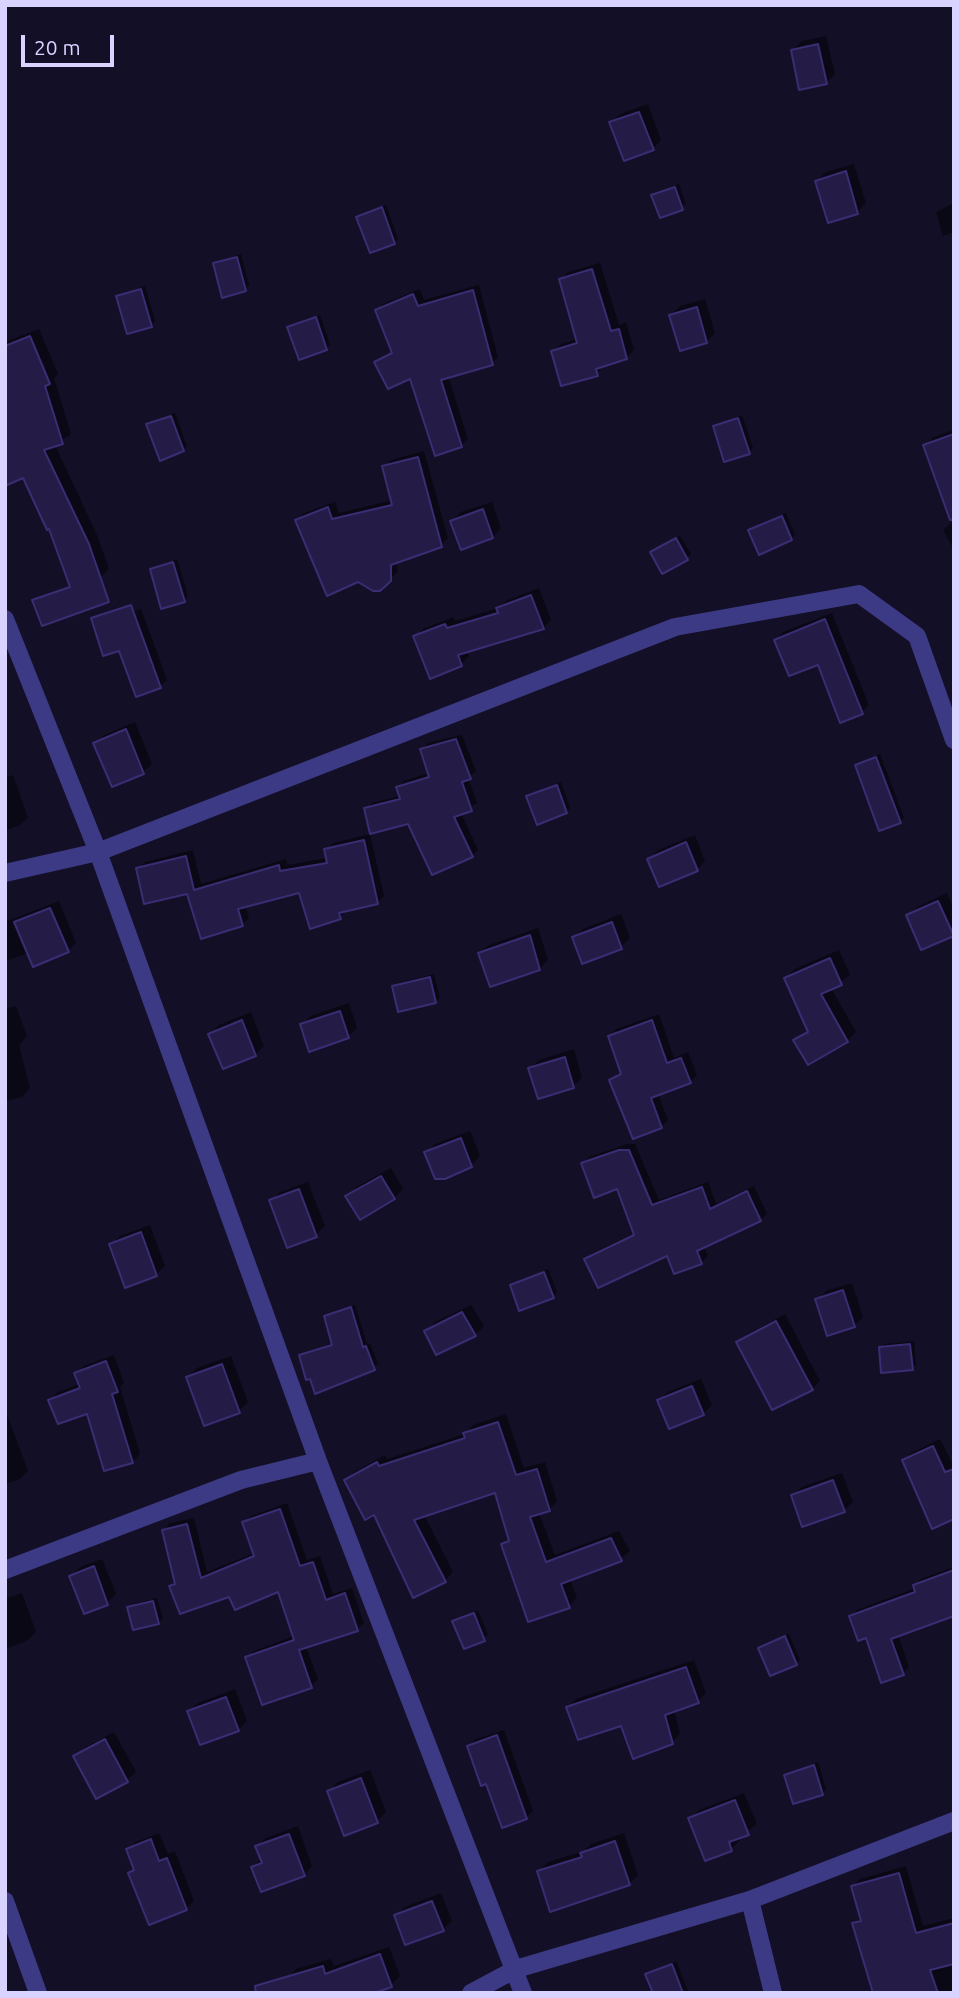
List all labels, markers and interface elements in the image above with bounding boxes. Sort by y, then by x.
scale bar [24,21,117,65]
text: 20 m [34,35,81,59]

